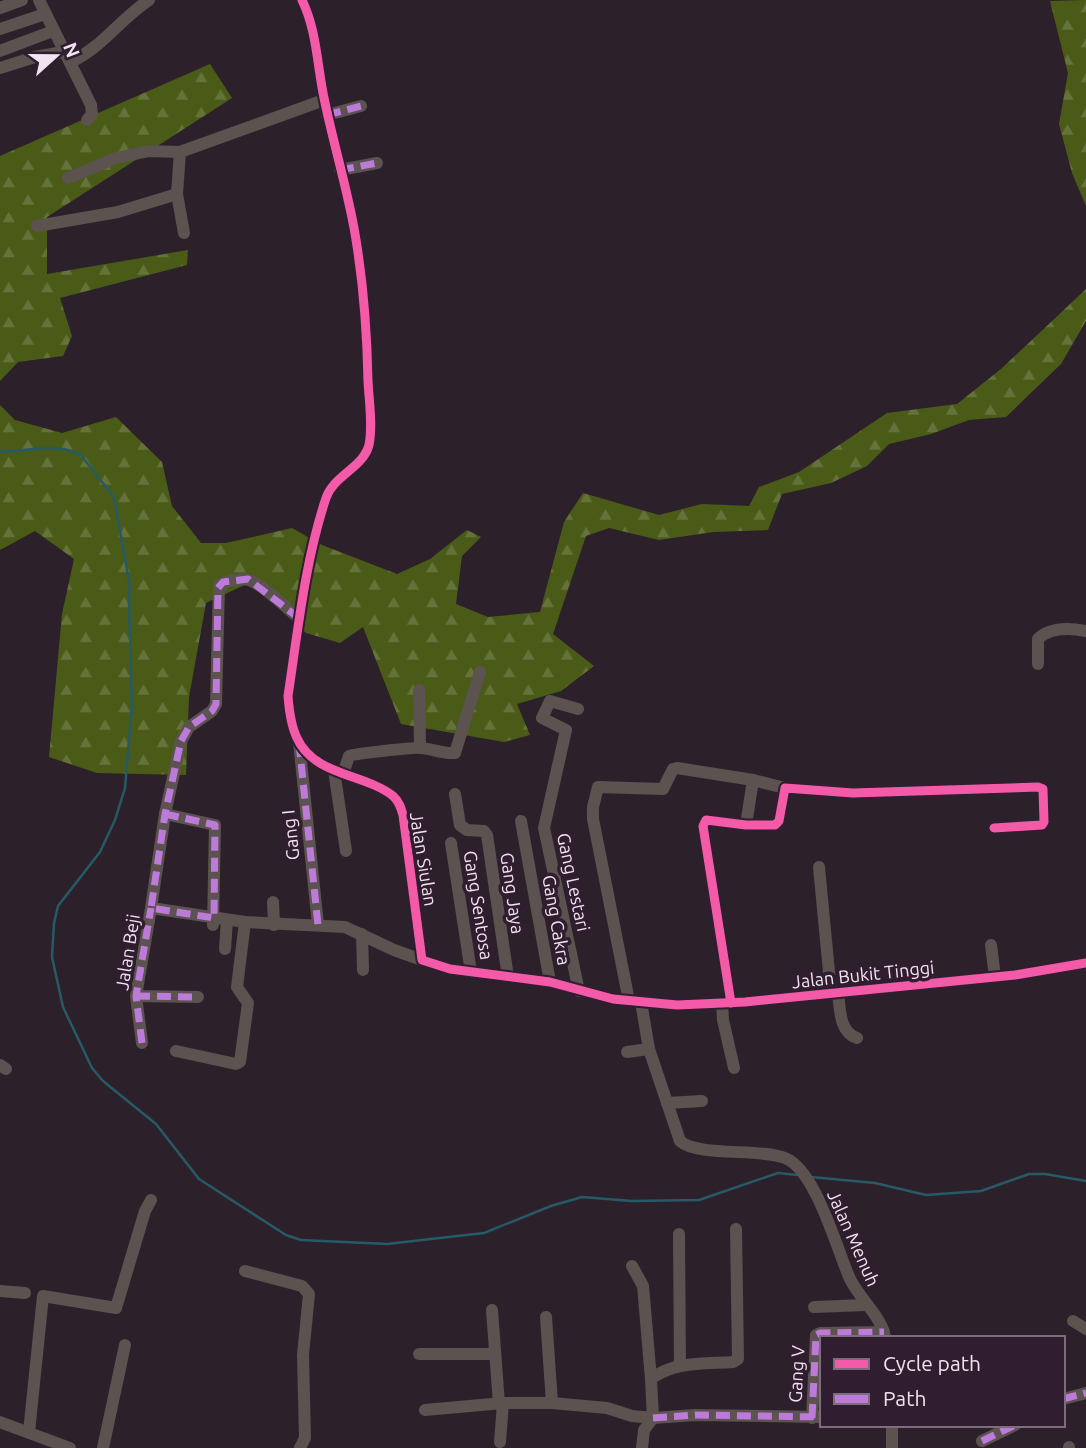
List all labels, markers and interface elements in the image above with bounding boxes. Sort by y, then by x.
north arrow [21,21,91,91]
text: N [59,39,85,60]
street label: Gang I [277,809,303,861]
street label: Jalan Siulan [407,811,441,907]
street label: Gang Lestari [554,831,594,933]
street label: Gang Sentosa [461,849,497,961]
street label: Gang Jaya [497,851,529,935]
street label: Gang Cakra [539,873,575,967]
street label: Jalan Beji [111,913,143,991]
street label: Jalan Bukit Tinggi [791,957,935,991]
street label: Jalan Menuh [824,1187,884,1289]
legend [820,1336,1065,1427]
street label: Gang V [785,1344,808,1403]
text: Cycle path [883,1351,981,1375]
text: Path [883,1386,926,1410]

